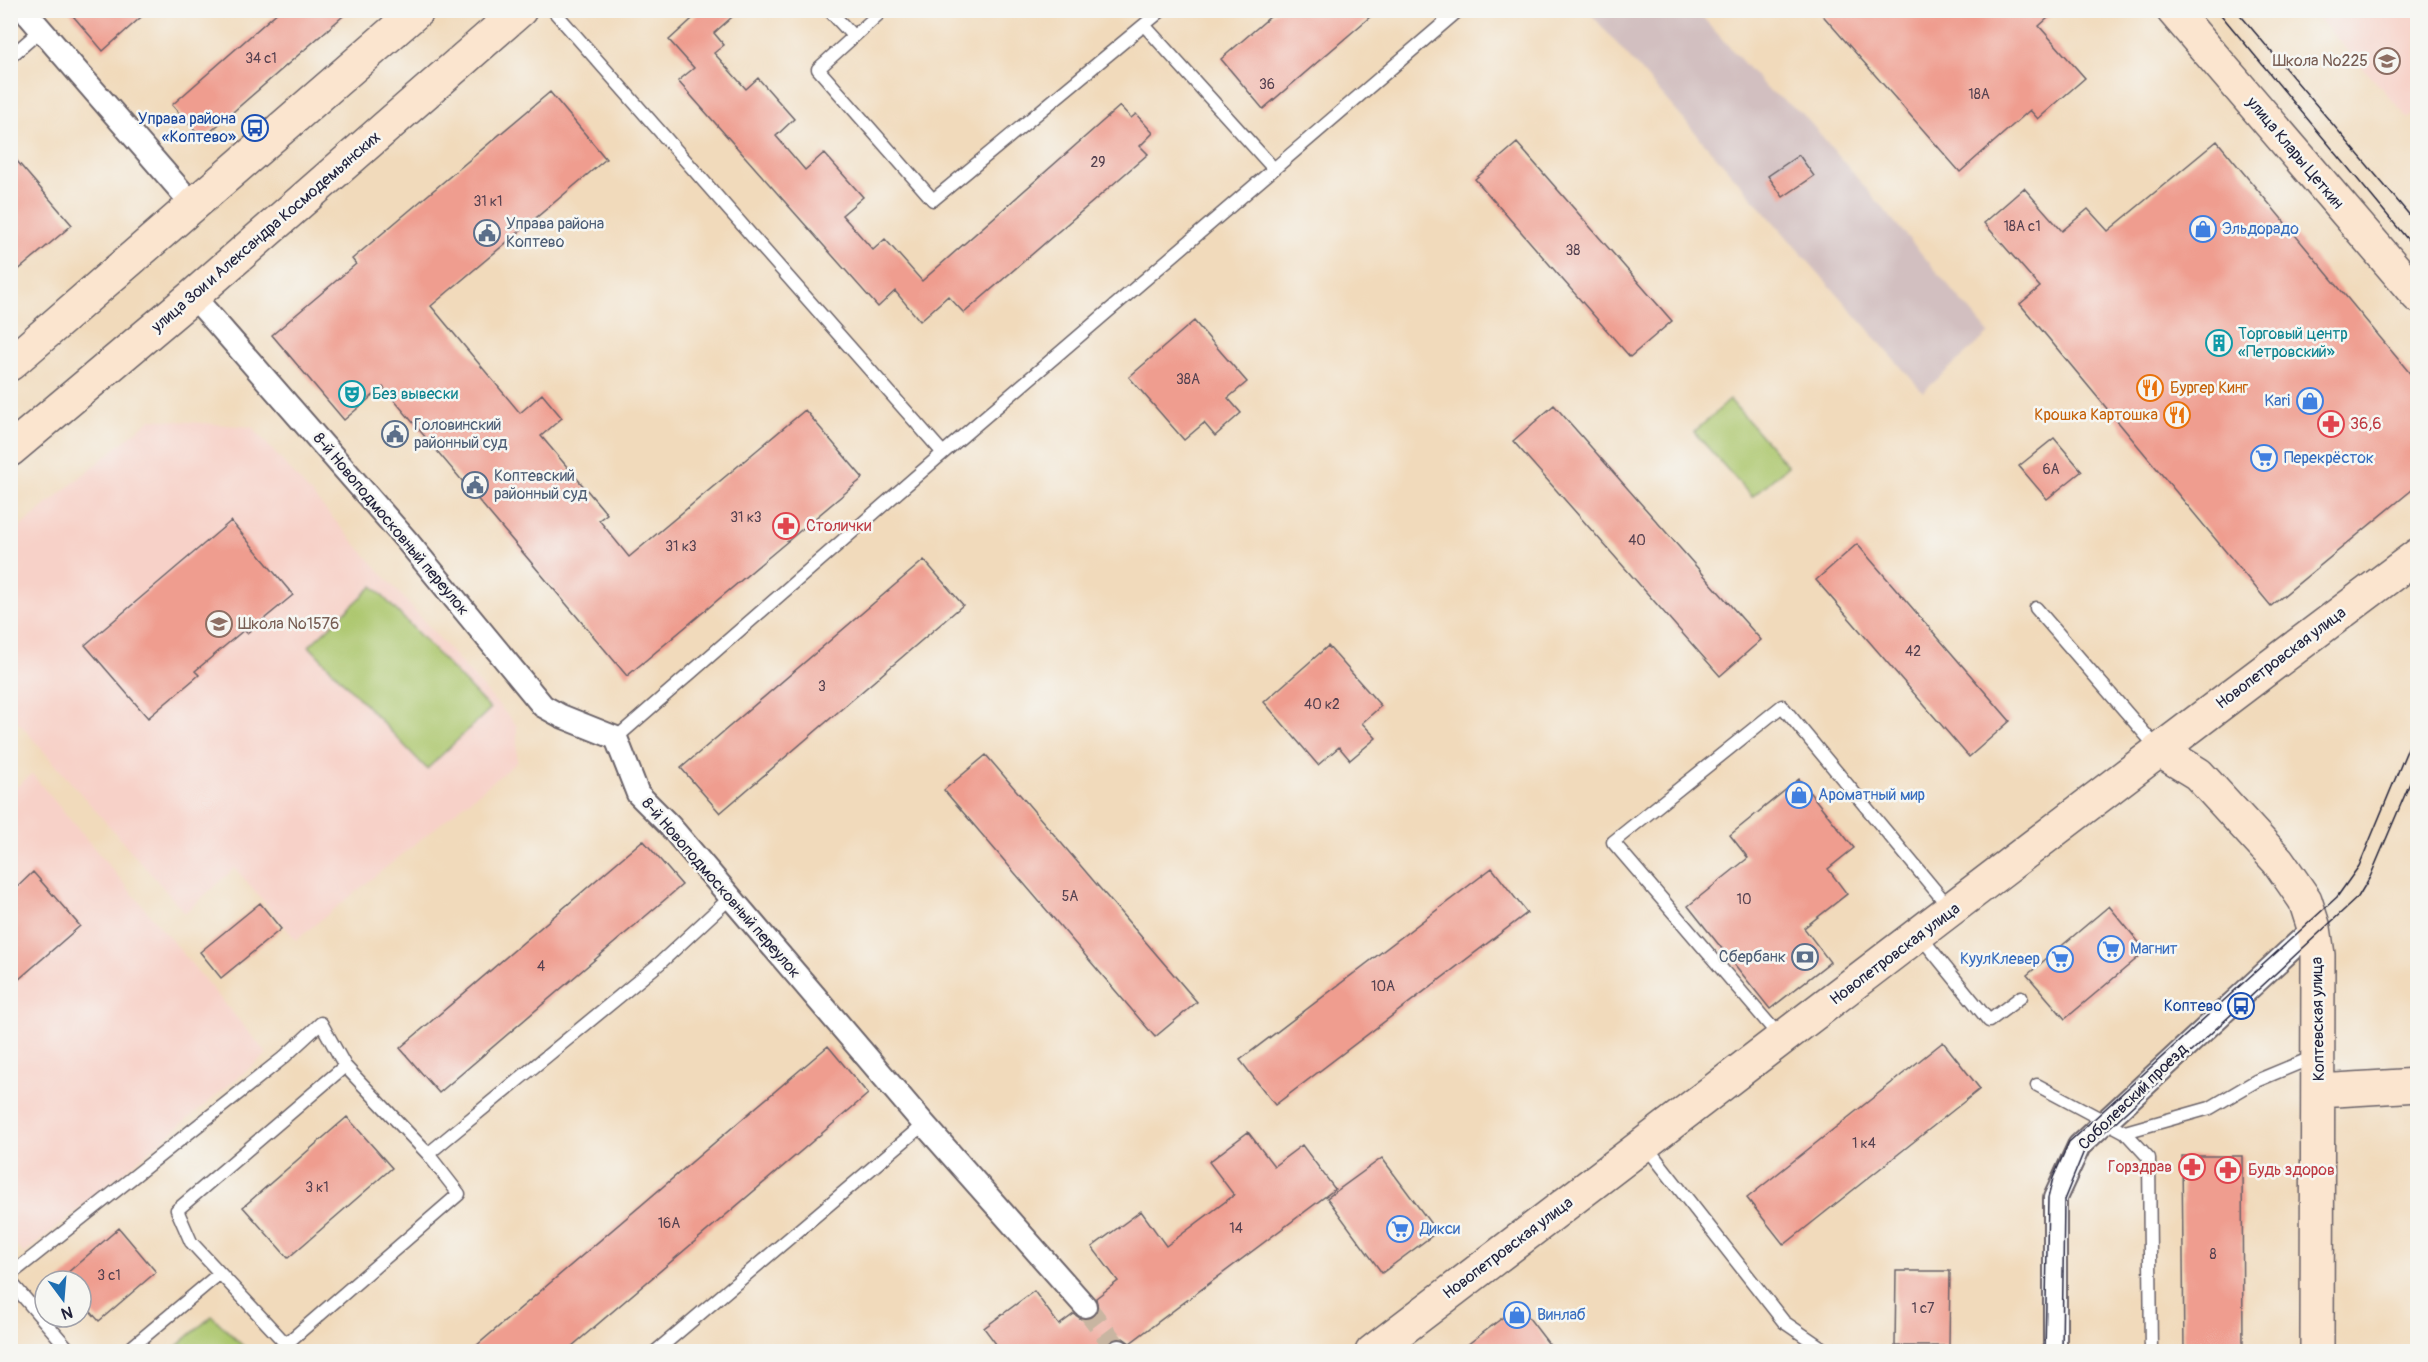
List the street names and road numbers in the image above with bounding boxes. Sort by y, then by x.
street label: улица Клары Цеткин [2242,92,2348,213]
street label: улица Зои и Александра Космодемьянских [147,127,385,338]
street label: 8-й Новоподмосковный переулок [309,429,473,619]
street label: Новопетровская улица [2212,602,2350,714]
street label: 8-й Новоподмосковный переулок [637,794,805,982]
street label: Новопетровская улица [1826,898,1964,1010]
street label: Коптевская улица [2307,957,2329,1081]
street label: Соболевский проезд [2074,1039,2192,1154]
street label: Новопетровская улица [1439,1192,1577,1304]

